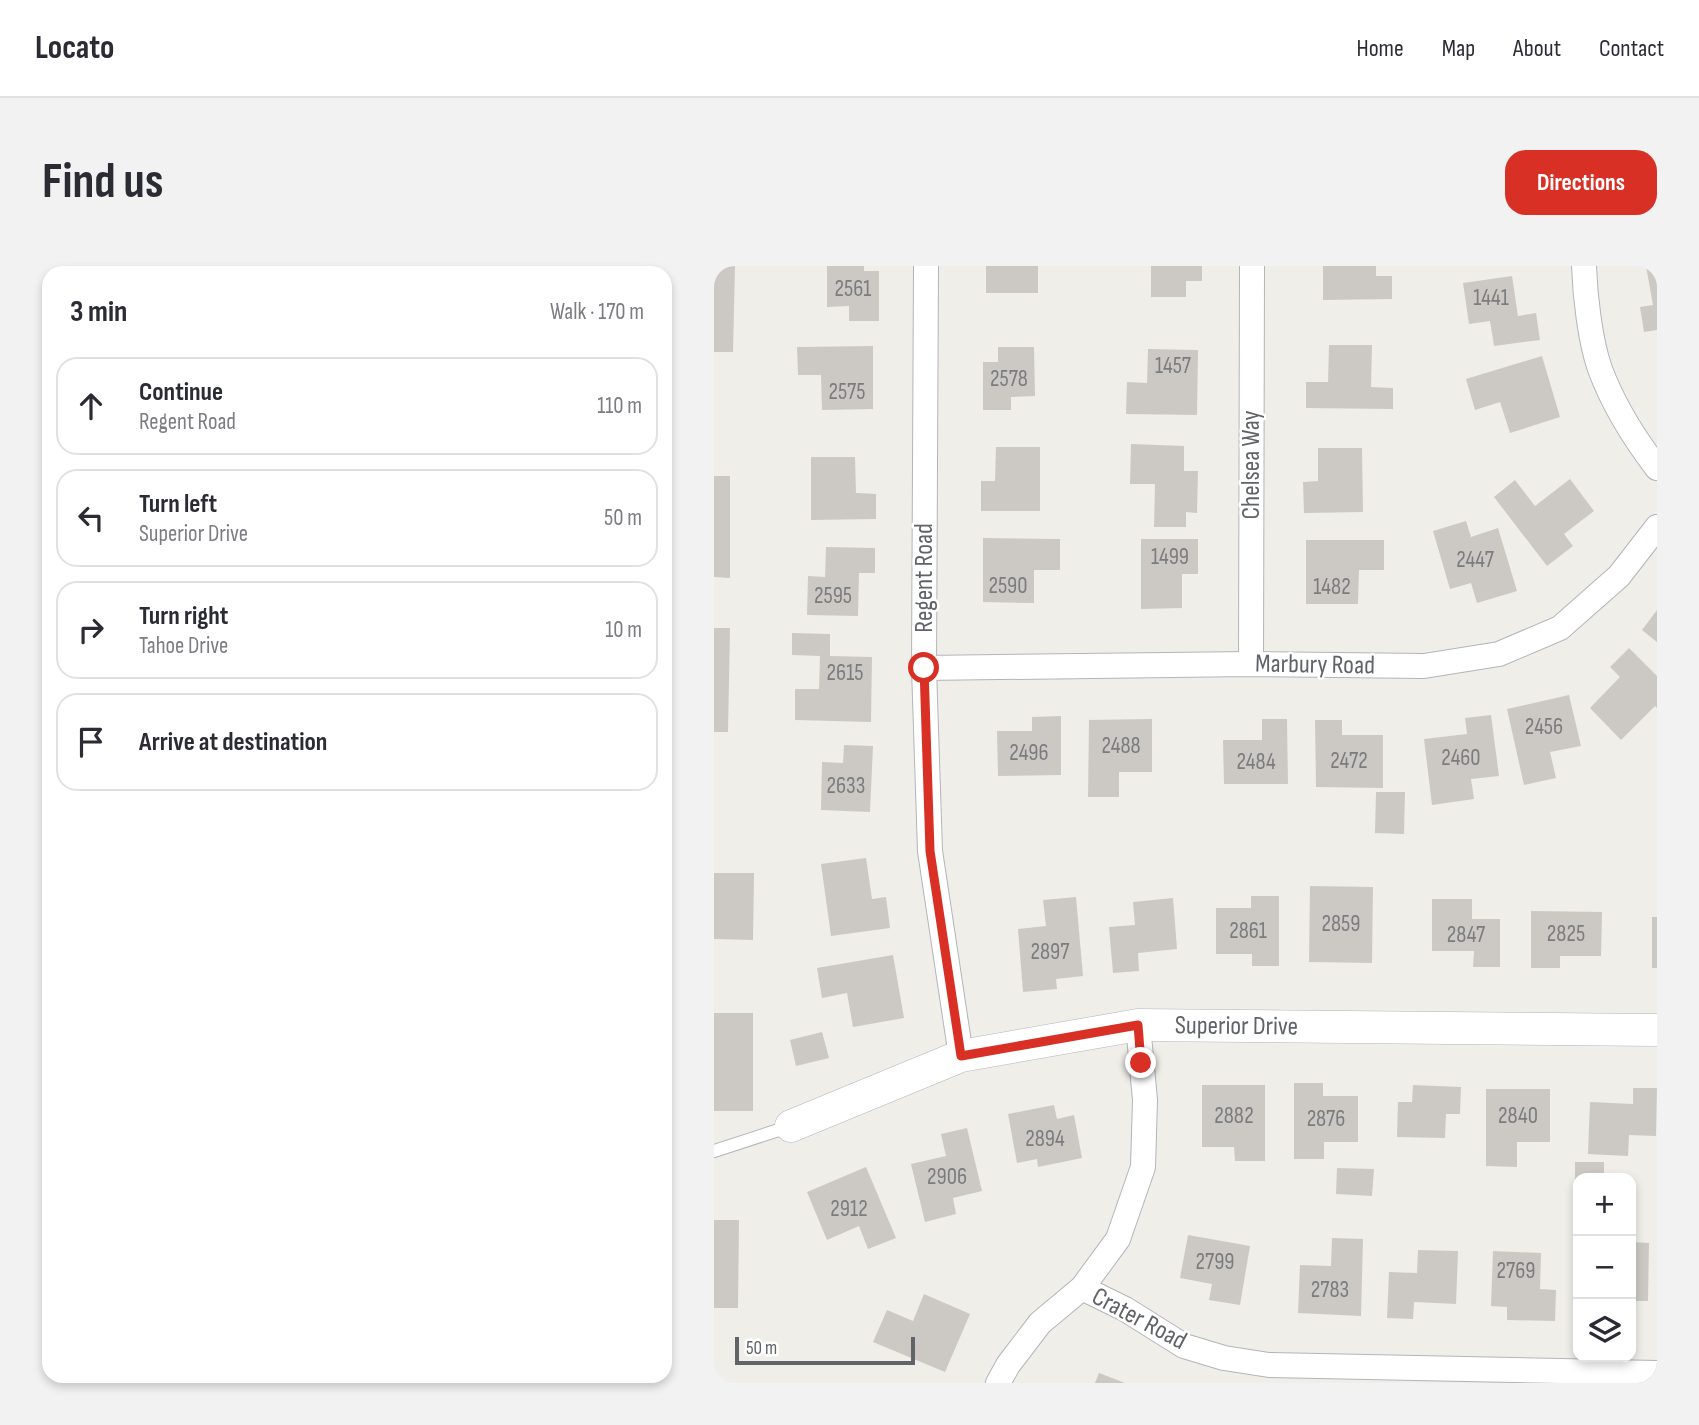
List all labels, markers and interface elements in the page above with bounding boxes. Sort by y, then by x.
text: Locato [35,28,114,68]
text: Home [1356,34,1404,63]
text: Map [1442,34,1475,63]
text: About [1513,34,1561,63]
text: Contact [1599,34,1664,63]
button: Directions [1505,150,1657,215]
text: Find us [42,153,164,212]
house number: 2561 [835,275,871,303]
house number: 1441 [1473,284,1509,312]
text: 3 min [70,294,127,330]
text: Walk · 170 m [550,298,644,326]
house number: 1457 [1155,352,1191,380]
house number: 2578 [990,365,1028,393]
text: Continue [139,377,223,408]
house number: 2575 [828,378,866,406]
icon: ahead [72,387,110,425]
text: 110 m [597,392,642,420]
text: Regent Road [139,408,236,436]
street label: Chelsea Way [1236,410,1267,520]
text: Turn left [139,489,217,520]
icon: left [72,499,110,537]
text: 50 m [604,504,642,532]
text: Superior Drive [139,520,248,548]
street label: Regent Road [909,523,940,633]
house number: 1499 [1151,543,1189,571]
house number: 2447 [1456,546,1494,574]
house number: 2590 [988,572,1028,600]
house number: 1482 [1313,573,1351,601]
house number: 2595 [814,582,852,610]
text: Turn right [139,601,228,632]
icon: right [72,611,110,649]
text: 10 m [605,616,642,644]
text: Tahoe Drive [139,632,228,660]
street label: Marbury Road [1255,648,1375,682]
route start [908,652,939,683]
house number: 2615 [827,659,863,687]
house number: 2456 [1525,713,1563,741]
icon: arrive [72,723,110,761]
text: Arrive at destination [139,727,327,758]
house number: 2488 [1101,732,1141,760]
house number: 2496 [1009,739,1049,767]
house number: 2460 [1441,744,1481,772]
house number: 2472 [1330,747,1368,775]
house number: 2484 [1236,748,1276,776]
house number: 2633 [827,772,865,800]
house number: 2859 [1322,910,1360,938]
house number: 2861 [1229,917,1267,945]
house number: 2825 [1547,920,1585,948]
house number: 2847 [1447,921,1485,949]
house number: 2897 [1031,938,1069,966]
street label: Superior Drive [1175,1010,1298,1042]
route end [1125,1047,1156,1078]
house number: 2882 [1214,1102,1254,1130]
house number: 2840 [1498,1102,1538,1130]
house number: 2876 [1307,1105,1345,1133]
house number: 2894 [1025,1125,1065,1153]
house number: 2906 [927,1163,967,1191]
map controls [1573,1173,1636,1362]
button: + [1573,1173,1636,1236]
house number: 2912 [830,1195,868,1223]
button: − [1573,1236,1636,1299]
house number: 2799 [1195,1248,1235,1276]
house number: 2769 [1497,1257,1535,1285]
house number: 2783 [1311,1276,1349,1304]
street label: Crater Road [1086,1281,1192,1357]
button: layers [1573,1299,1636,1362]
scale bar [735,1334,915,1366]
text: 50 m [746,1337,777,1360]

